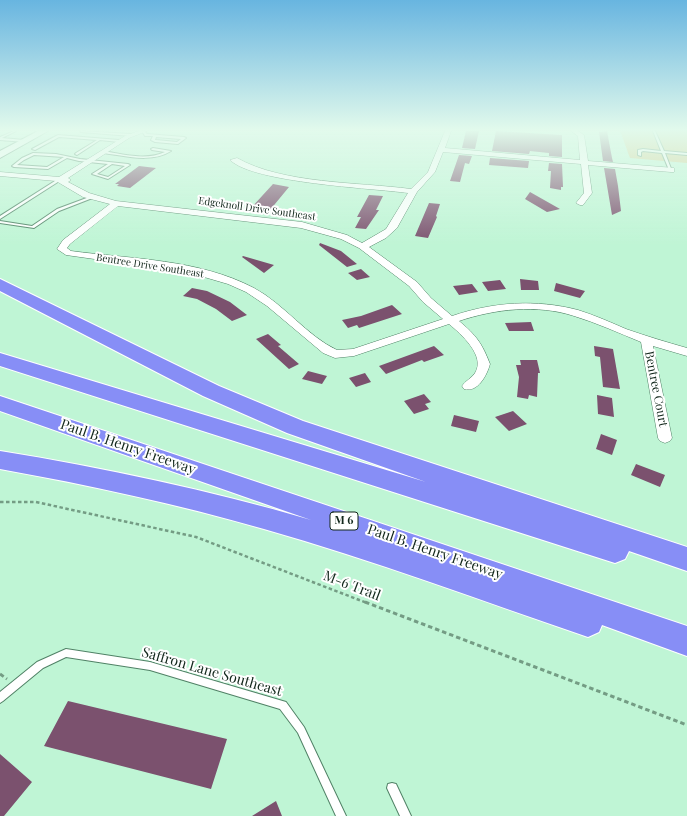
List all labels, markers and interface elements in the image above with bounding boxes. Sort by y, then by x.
street label: Edgeknoll Drive Southeast [198,195,316,223]
street label: Bentree Drive Southeast [95,252,205,280]
street label: Bentree Court [642,350,670,428]
street label: Paul B. Henry Freeway [58,416,198,478]
road number: M 6 [330,512,358,530]
street label: Paul B. Henry Freeway [365,521,505,583]
street label: M-6 Trail [321,567,383,605]
street label: Saffron Lane Southeast [140,644,284,700]

